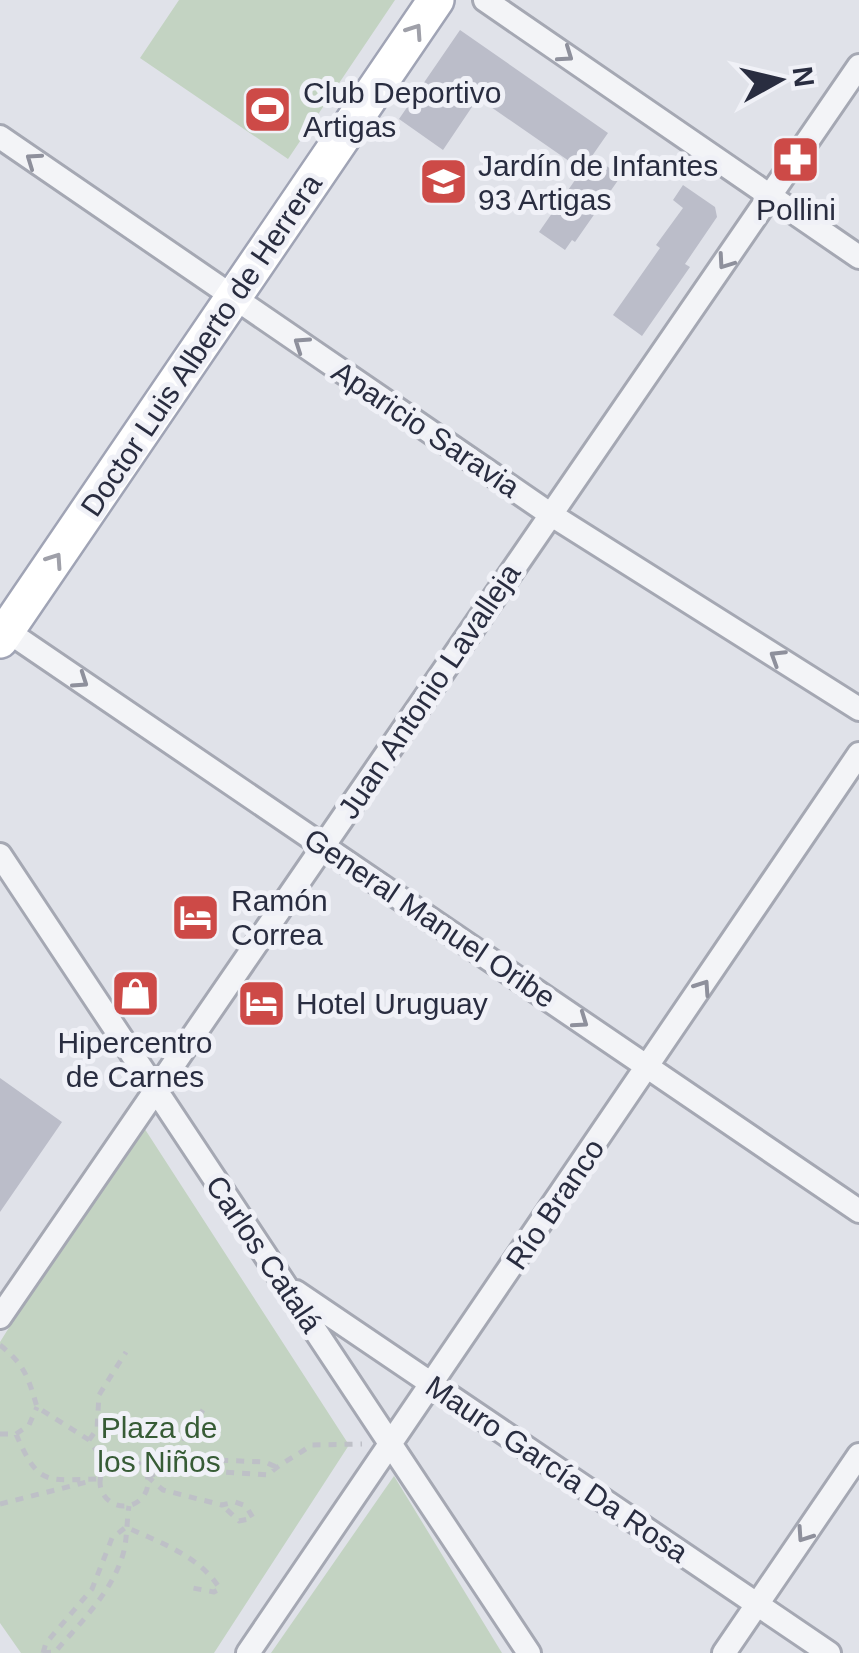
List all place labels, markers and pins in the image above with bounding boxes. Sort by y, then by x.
place label: Club Deportivo Artigas [303,76,501,143]
sports icon: Club Deportivo Artigas [242,83,294,135]
pharmacy icon: Pollini [770,134,822,186]
place label: Jardín de Infantes 93 Artigas [478,149,718,216]
school or university icon: Jardín de Infantes 93 Artigas [417,156,469,208]
place label: Pollini [756,193,836,226]
place label: Ramón Correa [231,884,328,951]
hotel icon: Ramón Correa [170,891,222,943]
shop icon: Hipercentro de Carnes [109,967,161,1019]
hotel icon: Hotel Uruguay [235,977,287,1029]
place label: Hotel Uruguay [296,987,488,1020]
place label: Hipercentro de Carnes [57,1026,213,1093]

